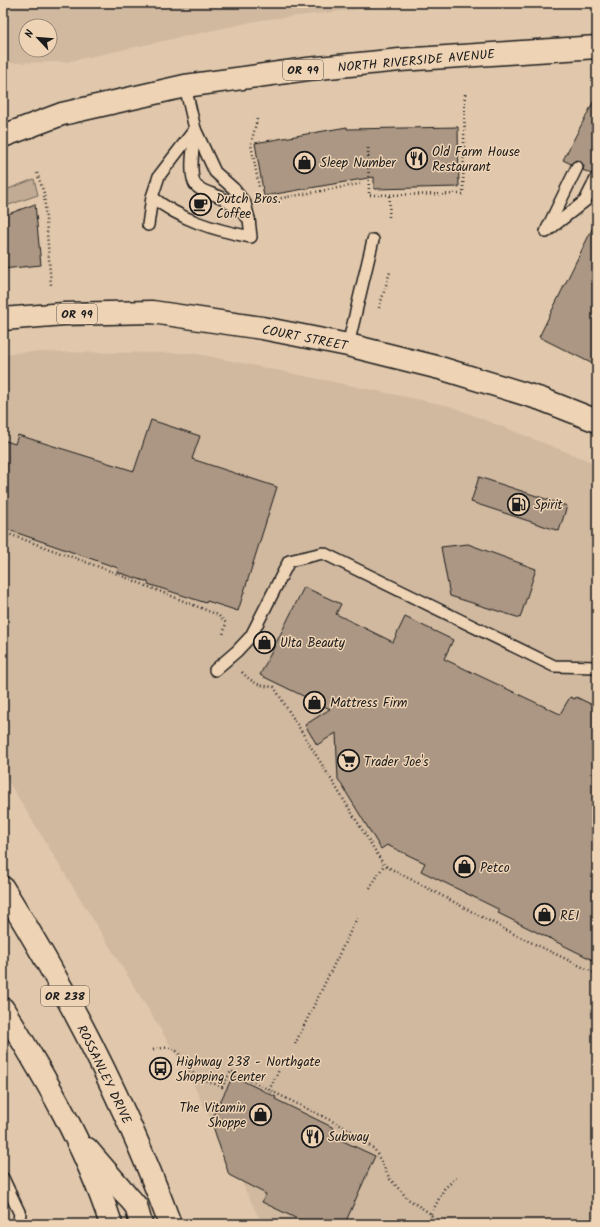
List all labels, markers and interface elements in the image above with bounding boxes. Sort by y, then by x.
north arrow [18,18,58,58]
text: N [20,27,40,41]
street label: NORTH RIVERSIDE AVENUE [337,44,496,79]
road number: OR 99 [283,60,323,80]
place label: Old Farm House Restaurant [432,142,520,178]
restaurant icon: Old Farm House Restaurant [403,145,429,171]
shop icon: Sleep Number [292,149,318,175]
place label: Sleep Number [320,153,396,174]
place label: Dutch Bros. Coffee [216,189,281,225]
cafe icon: Dutch Bros. Coffee [188,192,214,218]
road number: OR 99 [57,304,97,324]
street label: COURT STREET [260,320,350,357]
fuel station icon: Spirit [506,491,532,517]
place label: Spirit [534,495,564,516]
shop icon: Ulta Beauty [251,629,277,655]
place label: Ulta Beauty [280,633,346,654]
shop icon: Mattress Firm [302,689,328,715]
place label: Mattress Firm [330,693,407,714]
supermarket icon: Trader Joe's [336,748,362,774]
place label: Trader Joe's [364,752,429,773]
shop icon: Petco [452,854,478,880]
place label: Petco [480,858,510,879]
shop icon: REI [531,902,557,928]
place label: REI [560,906,579,927]
road number: OR 238 [41,986,89,1006]
street label: ROSSANLEY DRIVE [71,1022,137,1128]
place label: Highway 238 - Northgate Shopping Center [176,1052,321,1088]
bus stop icon: Highway 238 - Northgate Shopping Center [147,1055,173,1081]
place label: The Vitamin Shoppe [180,1098,246,1134]
shop icon: The Vitamin Shoppe [248,1101,274,1127]
restaurant icon: Subway [300,1123,326,1149]
place label: Subway [328,1127,370,1148]

